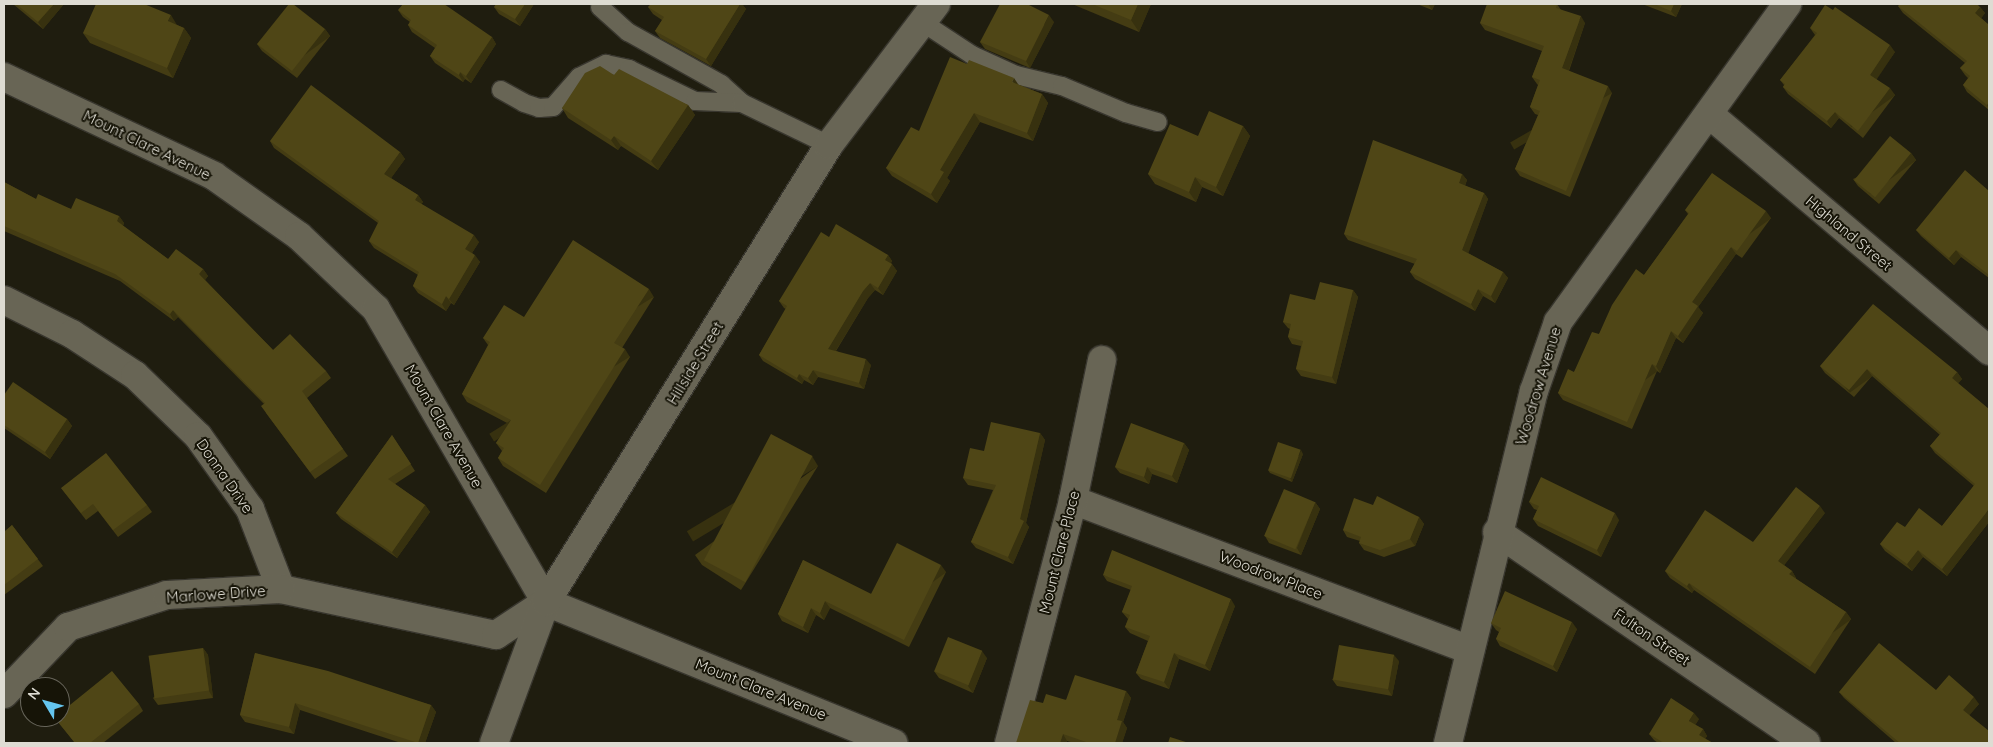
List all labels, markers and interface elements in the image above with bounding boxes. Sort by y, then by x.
street label: Mount Clare Avenue [80,106,214,184]
street label: Highland Street [1802,192,1896,274]
street label: Hillside Street [663,318,727,408]
street label: Woodrow Avenue [1511,325,1565,447]
street label: Mount Clare Avenue [401,361,487,491]
street label: Donna Drive [193,435,257,517]
street label: Mount Clare Place [1035,489,1083,615]
street label: Woodrow Place [1217,547,1325,603]
street label: Marlowe Drive [166,582,266,606]
street label: Fulton Street [1610,605,1694,669]
street label: Mount Clare Avenue [693,655,829,723]
north arrow [20,677,70,727]
text: N [24,684,44,703]

